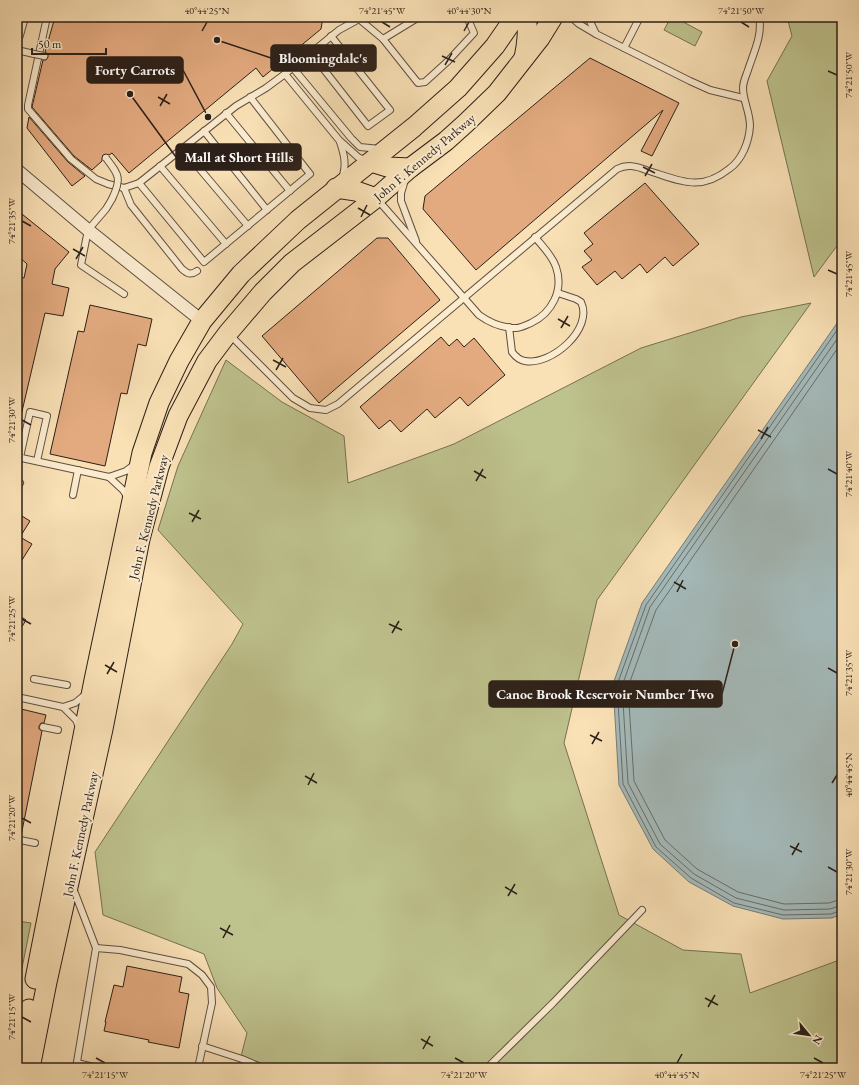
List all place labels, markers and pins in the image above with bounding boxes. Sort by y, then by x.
callout: Bloomingdale's [271,45,376,71]
callout: Forty Carrots [87,57,183,83]
callout: Mall at Short Hills [176,144,301,170]
callout: Canoe Brook Reservoir Number Two [489,681,722,707]

